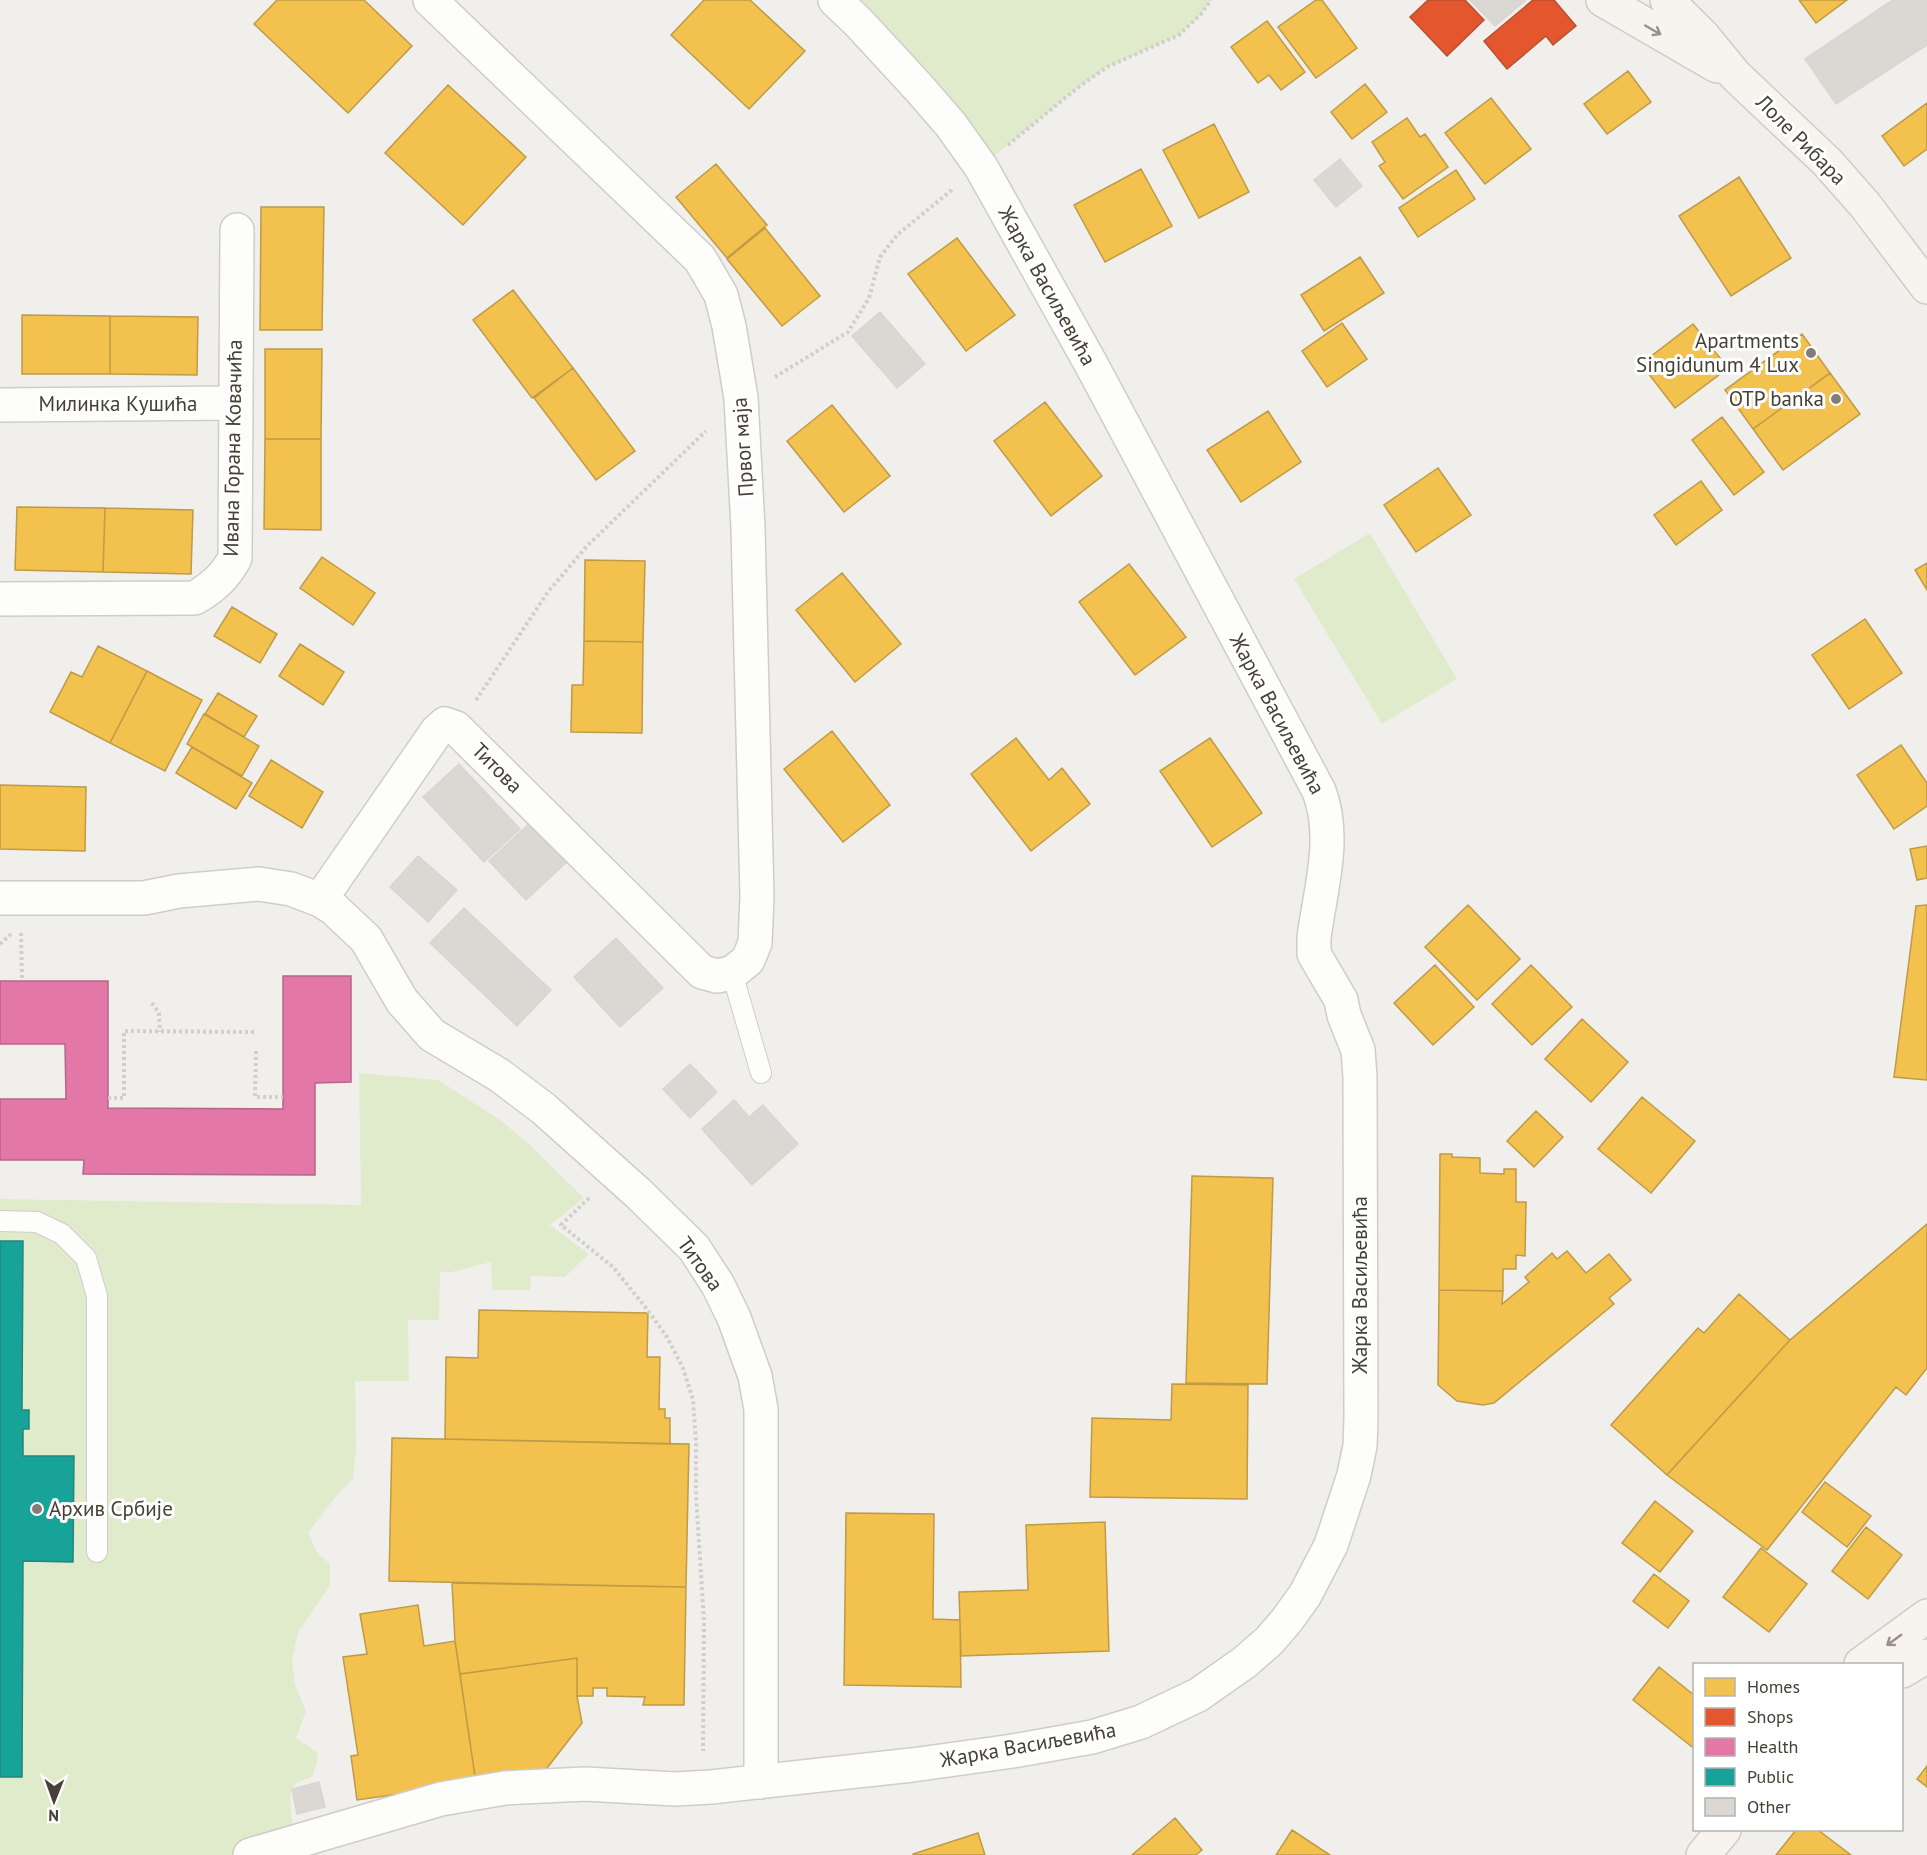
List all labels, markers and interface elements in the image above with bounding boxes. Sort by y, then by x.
one-way arrow [1644,25,1661,37]
street label: Лоле Рибара [1750,88,1852,191]
street label: Жарка Васиљевића [992,200,1102,370]
place label: Apartments Singidunum 4 Lux [1636,327,1799,378]
street label: Ивана Горана Ковачића [217,339,248,557]
marker: Apartments Singidunum 4 Lux [1804,346,1818,360]
place label: OTP banka [1729,385,1824,412]
street label: Милинка Кушића [39,390,197,417]
marker: OTP banka [1829,392,1843,406]
street label: Првог маја [726,396,759,498]
street label: Жарка Васиљевића [1223,628,1331,799]
street label: Титова [466,737,528,799]
street label: Жарка Васиљевића [1346,1196,1373,1375]
street label: Титова [672,1231,729,1296]
place label: Архив Србије [49,1495,173,1522]
marker: Архив Србије [30,1502,44,1516]
one-way arrow [1886,1634,1902,1646]
legend [1693,1663,1903,1831]
text: Homes [1747,1675,1800,1698]
text: Shops [1747,1705,1793,1728]
street label: Жарка Васиљевића [937,1716,1118,1773]
text: Health [1747,1735,1798,1758]
text: Public [1747,1765,1794,1788]
north arrow [24,1771,84,1831]
text: Other [1747,1795,1791,1818]
text: N [48,1806,59,1826]

